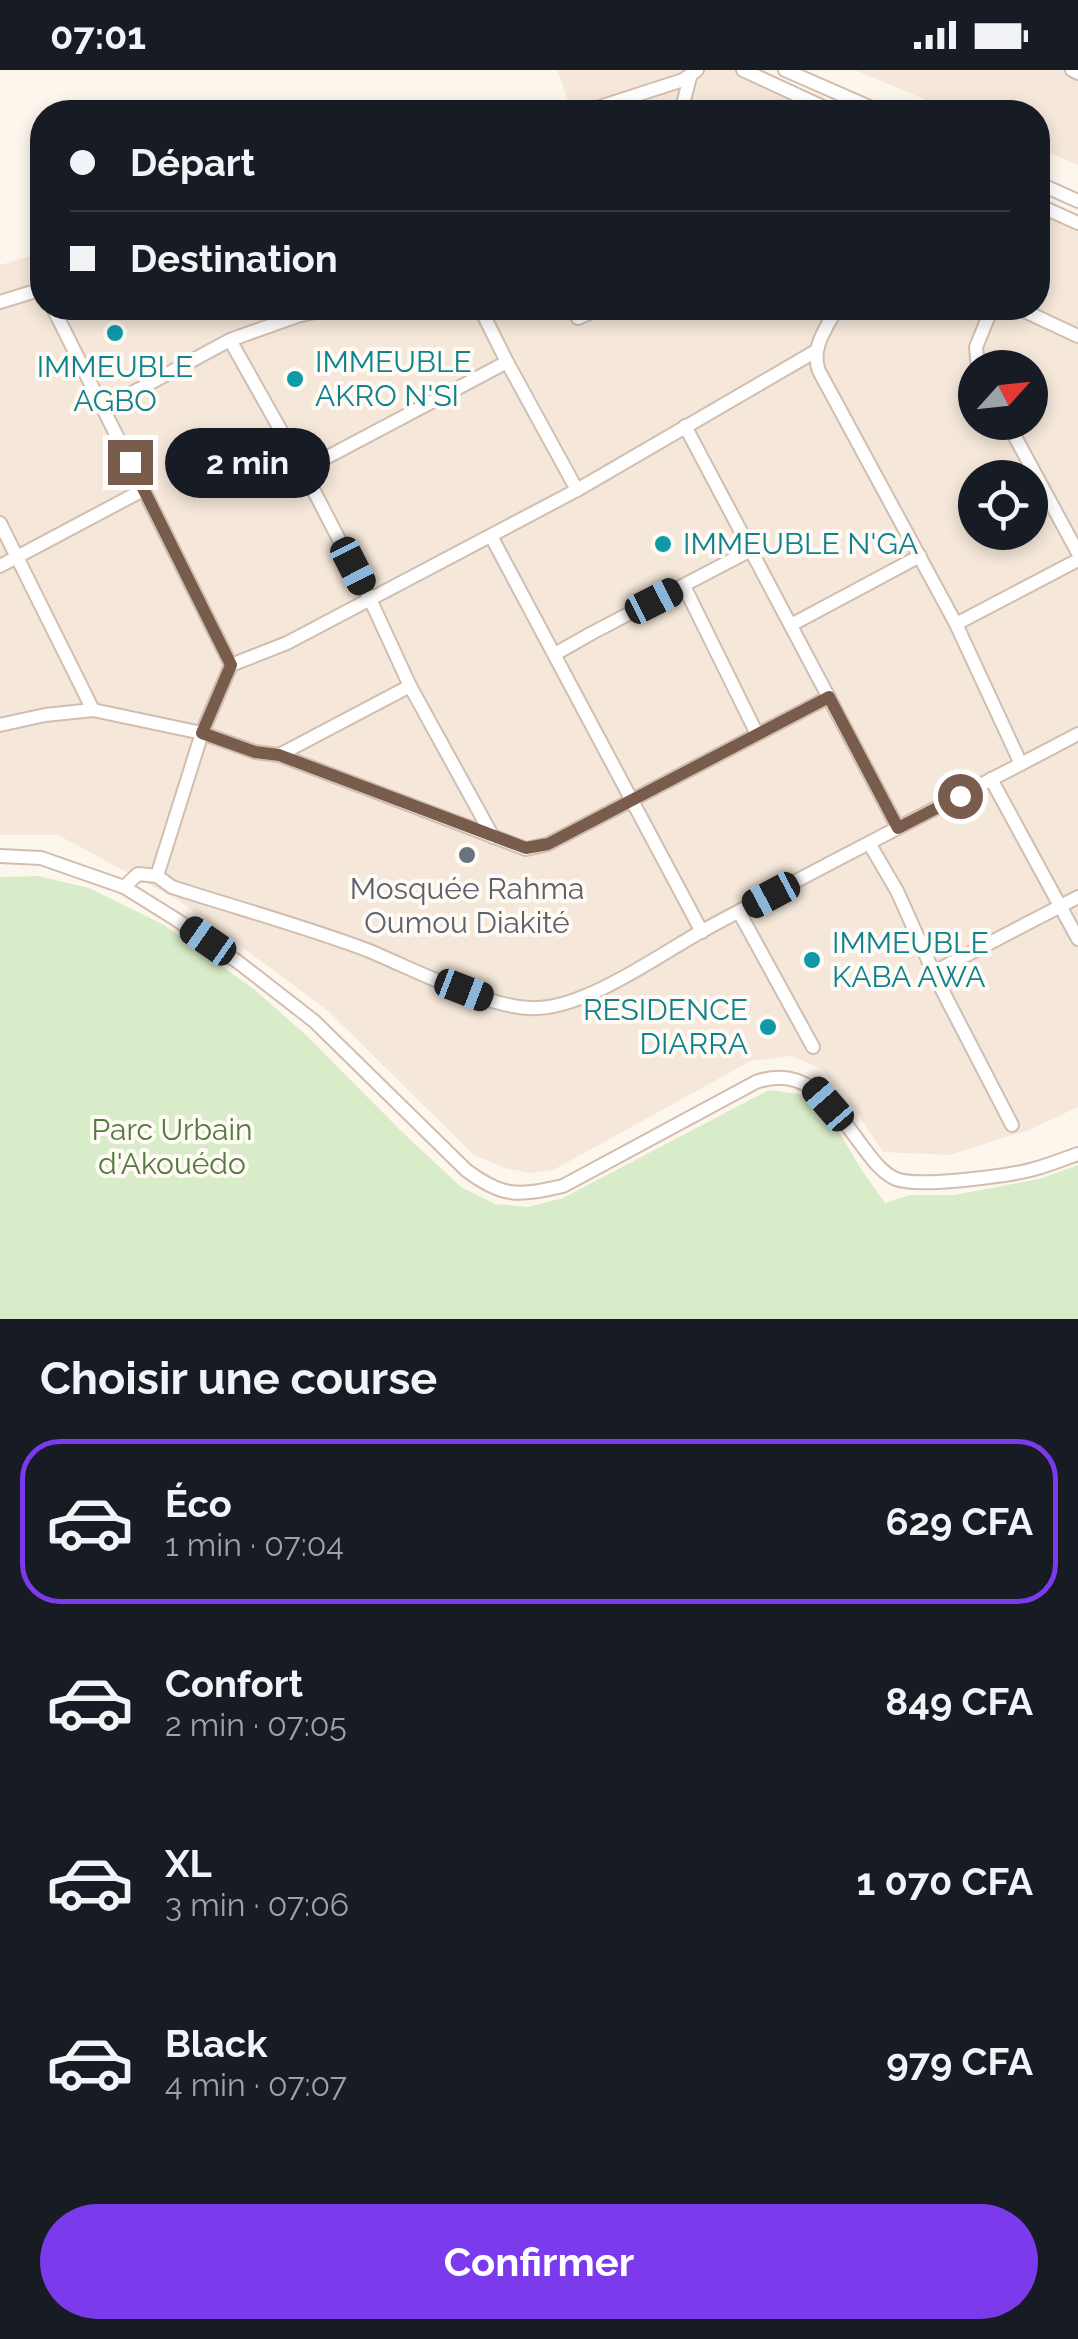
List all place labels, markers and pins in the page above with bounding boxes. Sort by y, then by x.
marker: IMMEUBLE AGBO [104,322,126,344]
place label: IMMEUBLE AKRO N'SI [315,344,472,413]
place label: IMMEUBLE AGBO [37,349,193,418]
marker: IMMEUBLE AKRO N'SI [284,368,306,390]
place label: IMMEUBLE N'GA [683,526,918,561]
marker: IMMEUBLE N'GA [652,533,674,555]
marker: Mosquée Rahma Oumou Diakité [456,844,478,866]
place label: Mosquée Rahma Oumou Diakité [350,871,584,940]
place label: IMMEUBLE KABA AWA [832,925,989,994]
marker: IMMEUBLE KABA AWA [801,949,823,971]
place label: RESIDENCE DIARRA [583,992,748,1061]
marker: RESIDENCE DIARRA [757,1016,779,1038]

